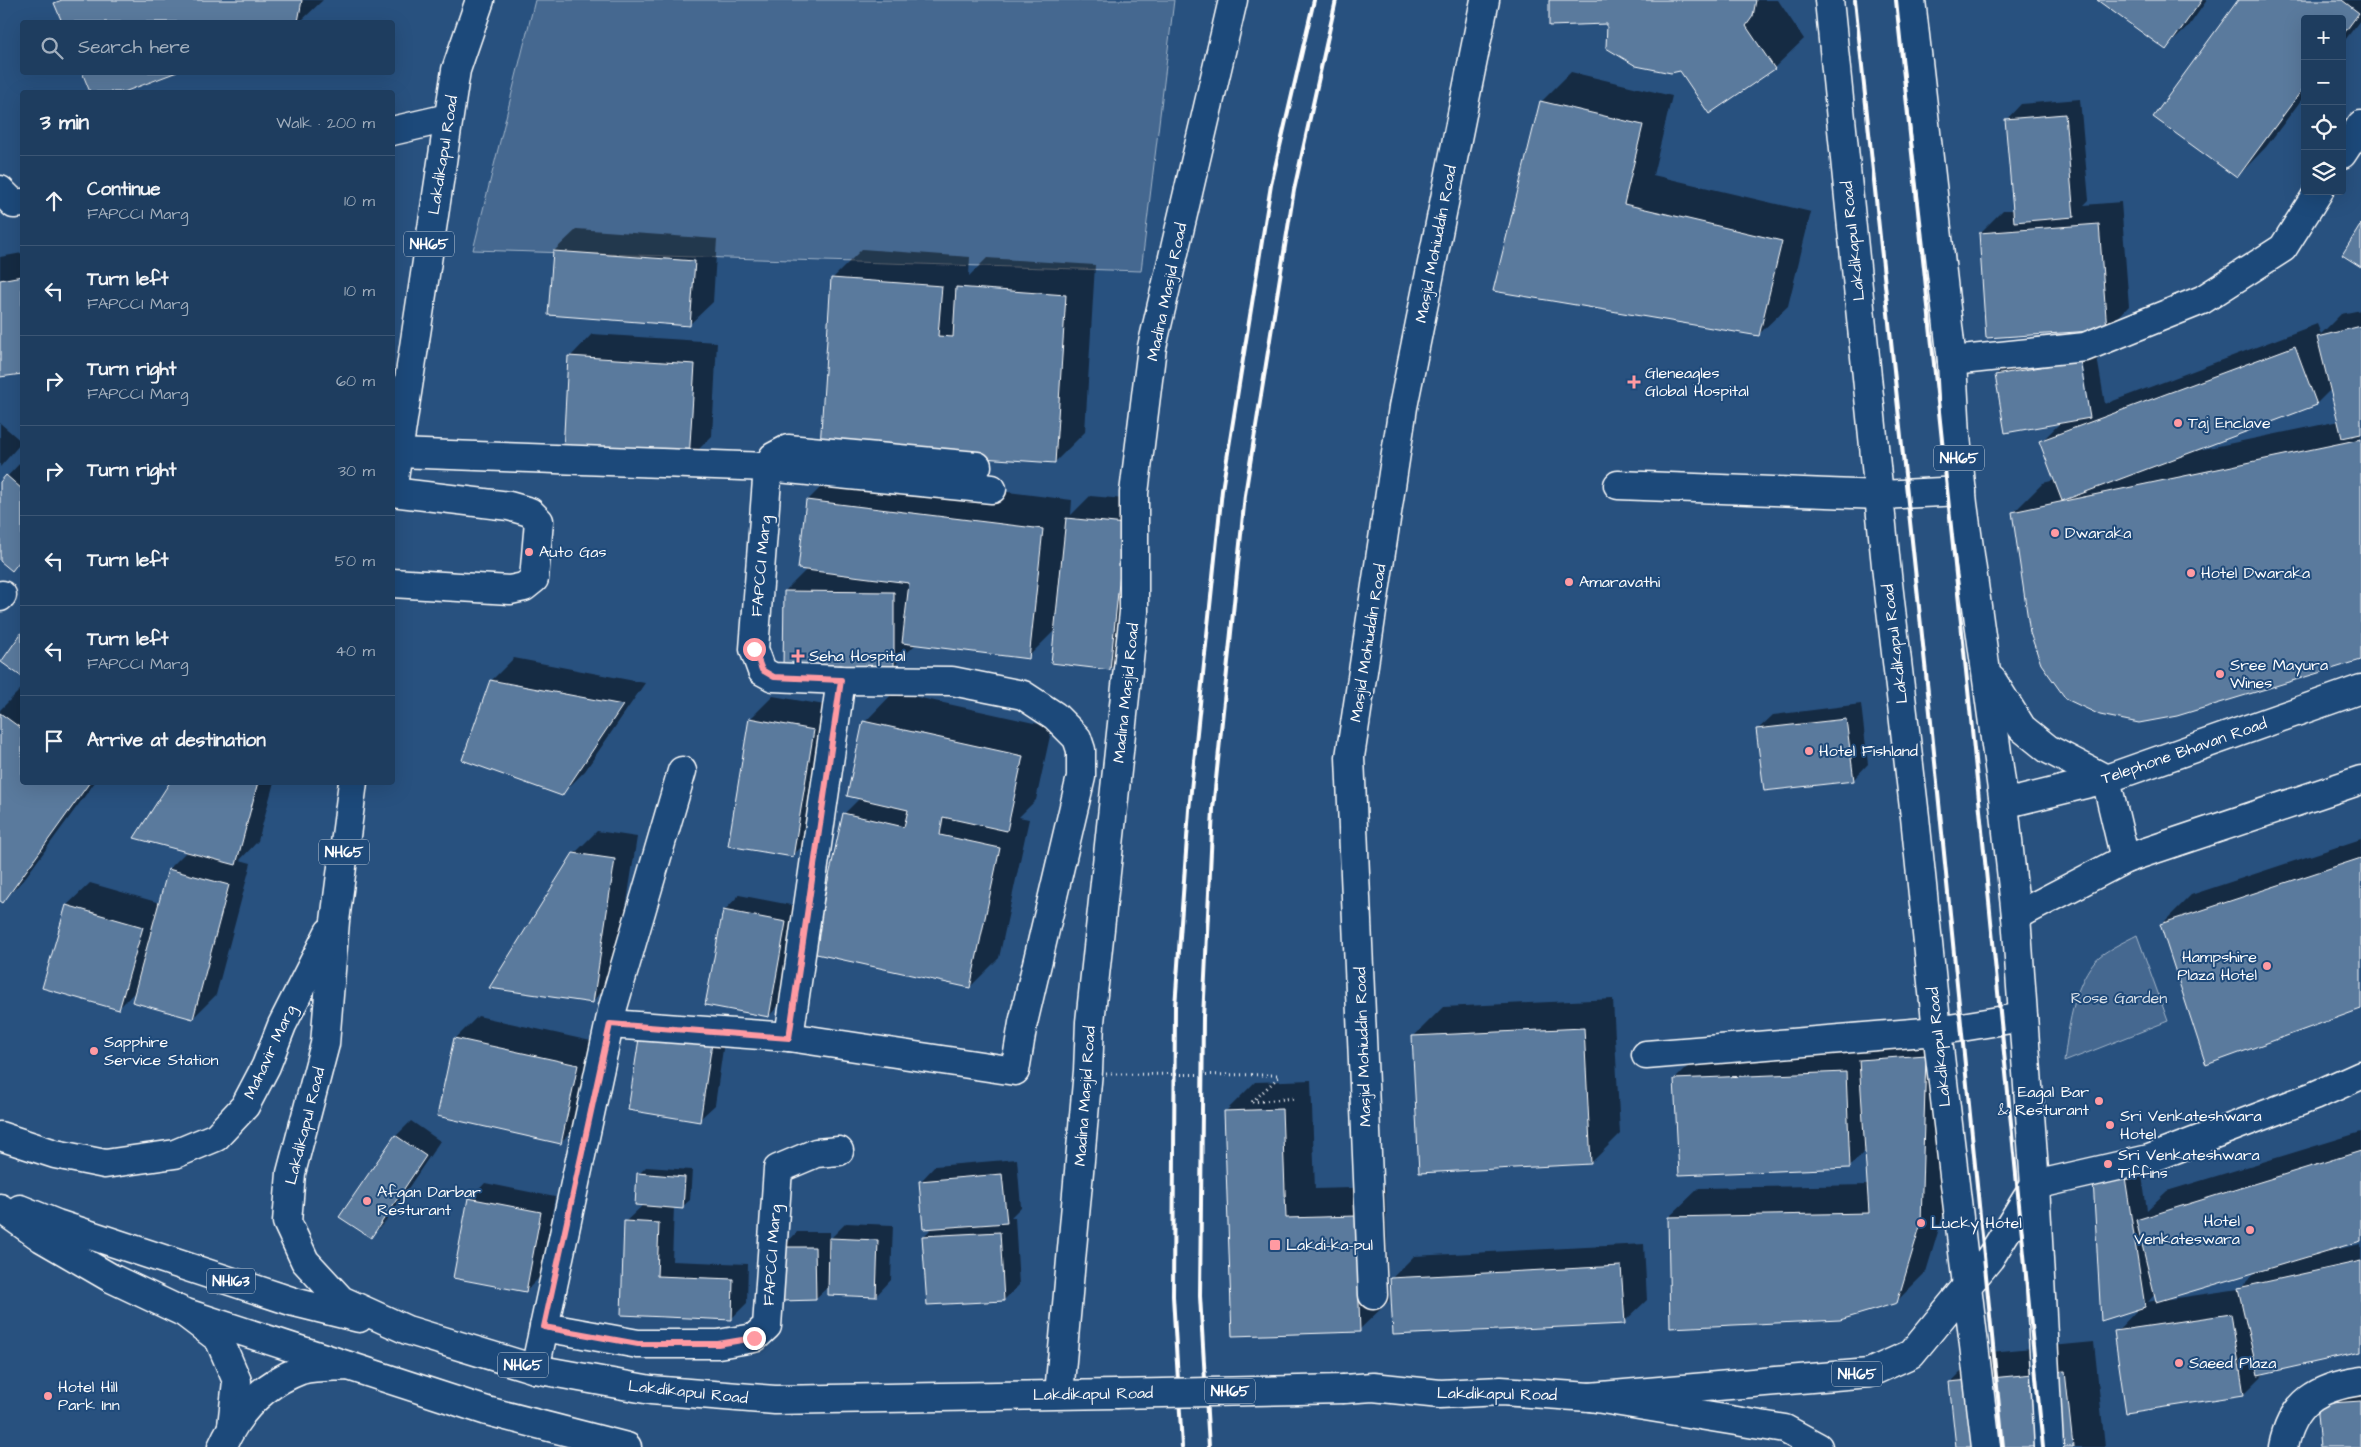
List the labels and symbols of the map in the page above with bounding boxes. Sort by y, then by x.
street label: Lakdikapul Road [423,94,463,216]
street label: Masjid Mohiuddin Road [1410,163,1462,325]
street label: Lakdikapul Road [1836,180,1870,302]
street label: Madina Masjid Road [1142,221,1192,363]
road number: NH65 [404,232,454,256]
place label: Gleneagles Global Hospital [1645,362,1749,402]
marker: Gleneagles Global Hospital [1627,375,1641,389]
place label: Taj Enclave [2188,412,2271,434]
marker: Taj Enclave [2172,417,2184,429]
road number: NH65 [1934,446,1984,470]
street label: FAPCCI Marg [746,514,777,618]
place label: Dwaraka [2065,522,2131,544]
marker: Dwaraka [2049,527,2061,539]
place label: Auto Gas [539,541,607,563]
marker: Auto Gas [523,546,535,558]
street label: Masjid Mohiuddin Road [1345,562,1391,724]
place label: Hotel Dwaraka [2201,562,2310,584]
marker: Hotel Dwaraka [2185,567,2197,579]
place label: Amaravathi [1579,571,1661,593]
marker: Amaravathi [1563,576,1575,588]
street label: Lakdikapul Road [1877,583,1913,705]
street label: Madina Masjid Road [1108,622,1144,764]
route start [743,638,766,661]
place label: Seha Hospital [809,645,906,667]
marker: Seha Hospital [791,649,805,663]
place label: Sree Mayura Wines [2230,654,2328,694]
marker: Sree Mayura Wines [2214,668,2226,680]
street label: Telephone Bhavan Road [2098,712,2270,790]
place label: Hotel Fishland [1819,740,1918,762]
marker: Hotel Fishland [1803,745,1815,757]
road number: NH65 [319,840,369,864]
place label: Hampshire Plaza Hotel [2177,946,2257,986]
marker: Hampshire Plaza Hotel [2261,960,2273,972]
street label: Masjid Mohiuddin Road [1349,967,1377,1127]
street label: Lakdikapul Road [1922,986,1956,1108]
park label: Rose Garden [2071,987,2167,1009]
street label: Mahavir Marg [239,1001,302,1103]
street label: Madina Masjid Road [1069,1025,1101,1167]
place label: Sapphire Service Station [104,1031,218,1071]
marker: Sapphire Service Station [88,1045,100,1057]
street label: Lakdikapul Road [280,1065,330,1187]
place label: Eagal Bar & Resturant [1998,1081,2090,1121]
marker: Eagal Bar & Resturant [2093,1095,2105,1107]
place label: Sri Venkateshwara Hotel [2120,1105,2262,1145]
marker: Sri Venkateshwara Hotel [2104,1119,2116,1131]
place label: Sri Venkateshwara Tiffins [2118,1144,2260,1184]
marker: Sri Venkateshwara Tiffins [2102,1158,2114,1170]
place label: Afgan Darbar Resturant [377,1181,481,1221]
marker: Afgan Darbar Resturant [361,1195,373,1207]
street label: FAPCCI Marg [757,1204,788,1306]
place label: Hotel Venkateswara [2134,1210,2240,1250]
place label: Lucky Hotel [1931,1212,2022,1235]
marker: Lucky Hotel [1915,1217,1927,1229]
marker: Hotel Venkateswara [2244,1224,2256,1236]
place label: Lakdi-ka-pul [1286,1234,1373,1256]
marker: Lakdi-ka-pul [1268,1238,1282,1252]
road number: NH163 [207,1268,255,1294]
route end [743,1327,766,1350]
road number: NH65 [498,1352,548,1378]
place label: Saeed Plaza [2189,1352,2276,1374]
marker: Saeed Plaza [2173,1357,2185,1369]
road number: NH65 [1832,1362,1882,1386]
street label: Lakdikapul Road [627,1375,749,1409]
place label: Hotel Hill Park Inn [58,1376,120,1416]
road number: NH65 [1205,1378,1255,1404]
street label: Lakdikapul Road [1033,1382,1153,1406]
street label: Lakdikapul Road [1437,1382,1557,1406]
marker: Hotel Hill Park Inn [42,1390,54,1402]

